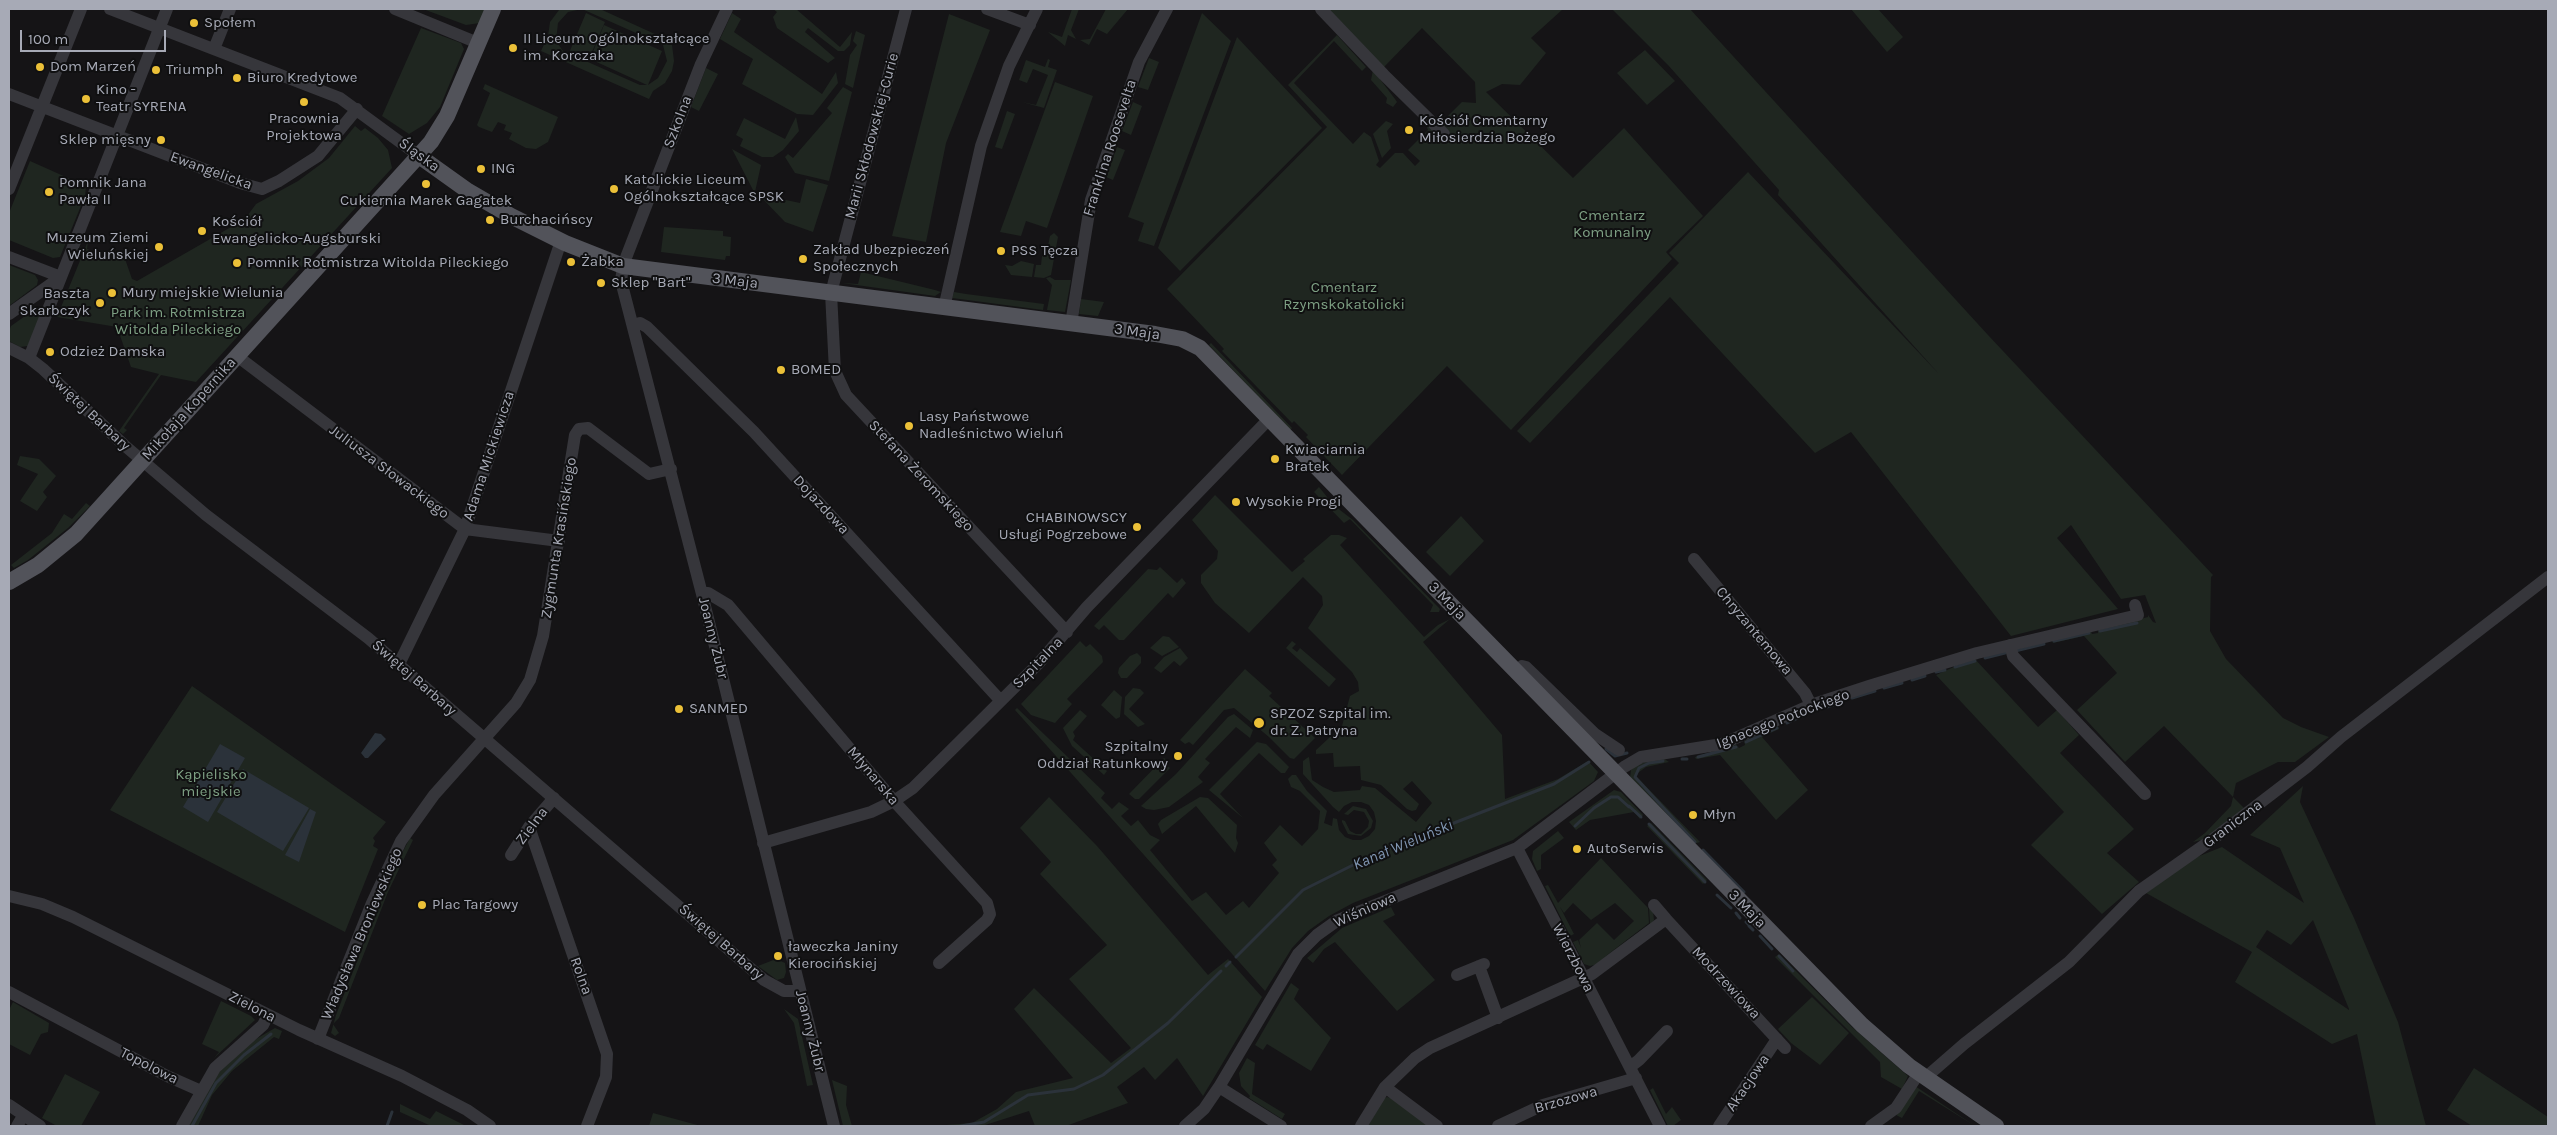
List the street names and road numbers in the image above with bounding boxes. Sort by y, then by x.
street label: Marii Skłodowskiej-Curie [841,51,903,221]
street label: Franklina Roosevelta [1079,77,1141,219]
street label: Szkolna [660,93,696,151]
street label: Śląska [395,134,443,176]
street label: Ewangelicka [168,148,254,194]
street label: 3 Maja [711,269,759,293]
street label: 3 Maja [1113,320,1161,344]
street label: Mikołaja Kopernika [138,354,240,464]
street label: Świętej Barbary [44,369,134,455]
street label: Adama Mickiewicza [459,389,519,523]
street label: Stefana Żeromskiego [865,416,977,536]
street label: Juliusza Słowackiego [326,421,452,523]
street label: Zygmunta Krasińskiego [537,456,581,620]
street label: Dojazdowa [789,472,853,538]
street label: 3 Maja [1424,578,1470,624]
street label: Chryzantemowa [1712,583,1796,679]
street label: Joanny Żubr [694,595,732,681]
street label: Szpitalna [1009,633,1067,693]
street label: Świętej Barbary [368,636,460,720]
street label: Ignacego Potockiego [1714,685,1852,753]
street label: Młynarska [843,743,903,809]
street label: Graniczna [2200,796,2266,852]
street label: Zielna [512,804,552,848]
street label: Władysława Broniewskiego [318,845,406,1023]
street label: 3 Maja [1724,886,1770,932]
street label: Wiśniowa [1331,888,1399,932]
street label: Świętej Barbary [675,900,767,984]
street label: Wierzbowa [1548,921,1598,995]
street label: Modrzewiowa [1688,943,1764,1023]
street label: Rolna [566,955,596,997]
street label: Zielona [225,987,279,1027]
street label: Joanny Żubr [791,988,829,1074]
street label: Topolowa [117,1044,181,1088]
street label: Akacjowa [1722,1051,1774,1115]
street label: Brzozowa [1533,1082,1599,1118]

